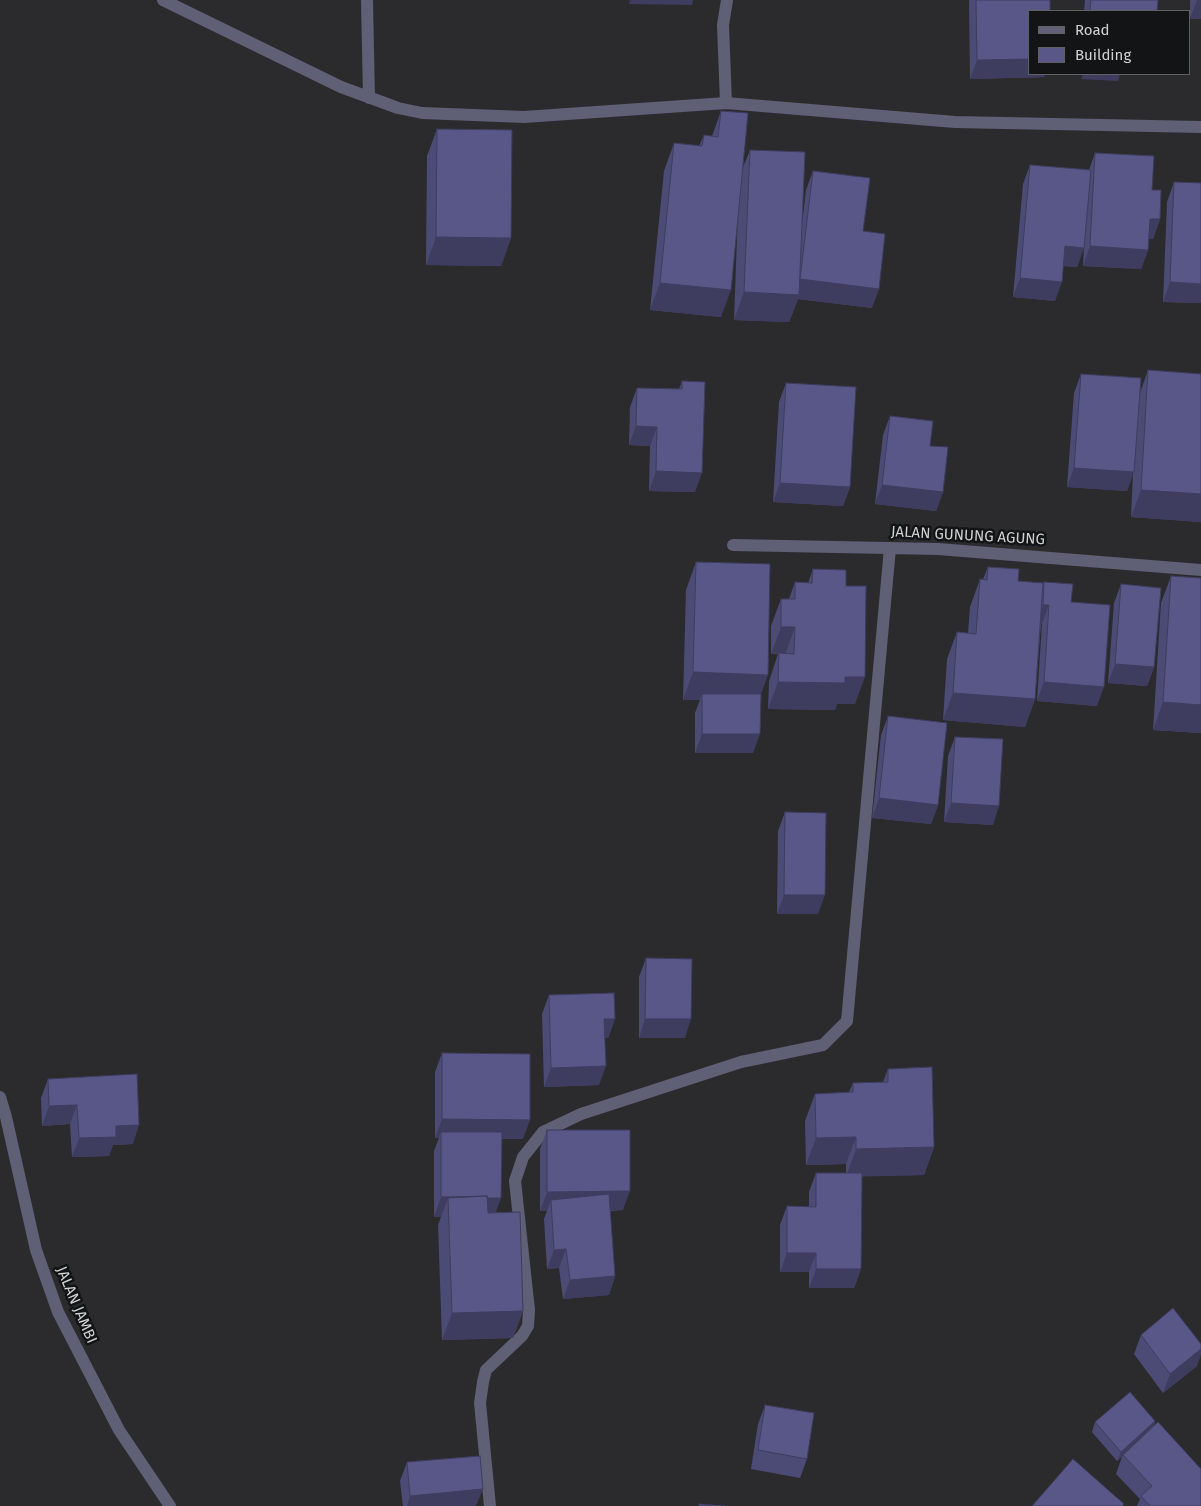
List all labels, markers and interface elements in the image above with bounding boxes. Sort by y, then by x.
legend [1028,10,1191,75]
text: Road [1075,21,1110,39]
text: Building [1075,46,1131,64]
street label: JALAN GUNUNG AGUNG [891,523,1045,549]
street label: JALAN JAMBI [52,1264,100,1346]

